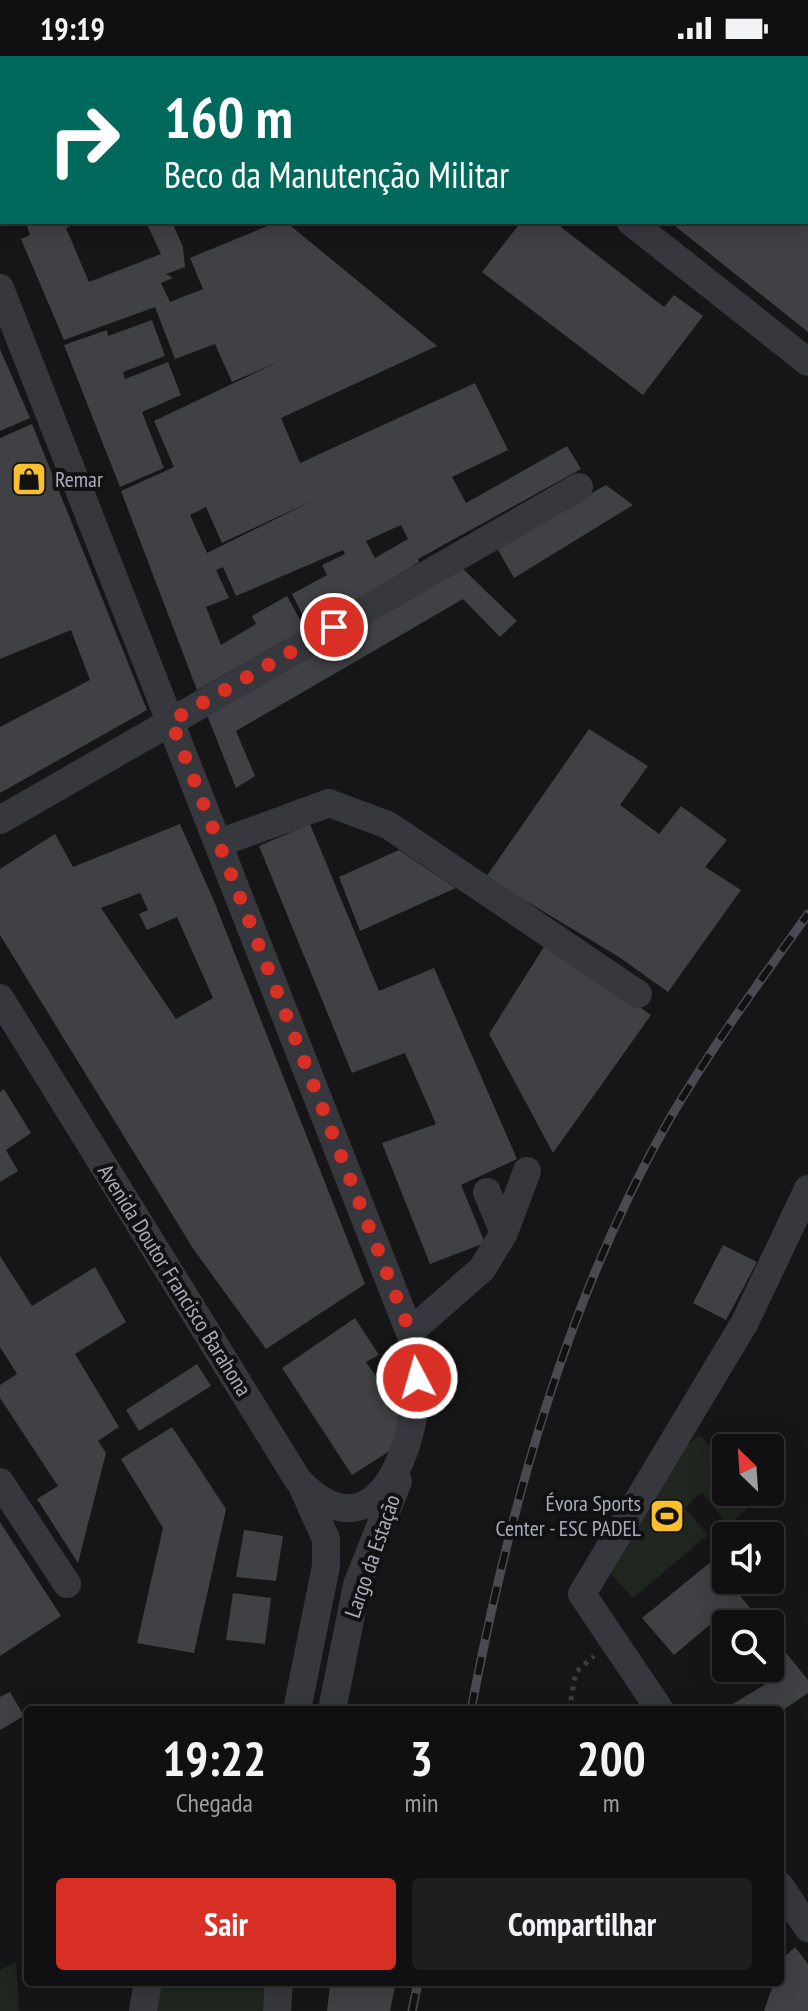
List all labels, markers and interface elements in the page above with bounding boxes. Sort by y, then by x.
text: 19:19 [40,9,105,48]
text: 160 m [164,81,293,153]
icon: right [32,88,136,192]
text: Beco da Manutenção Militar [164,151,509,198]
shop icon: Remar [10,460,48,498]
place label: Remar [55,465,103,493]
pin [300,593,368,661]
icon: arrive [312,605,356,649]
street label: Avenida Doutor Francisco Barahona [92,1159,258,1401]
position arrow [375,1336,459,1420]
north arrow [712,1434,784,1506]
map controls [712,1434,784,1682]
place label: Évora Sports Center - ESC PADEL [496,1489,641,1542]
street label: Largo da Estação [338,1491,406,1621]
sports icon: Évora Sports Center - ESC PADEL [648,1497,686,1535]
button: sound [712,1522,784,1594]
button: search [712,1610,784,1682]
text: 19:22 [162,1727,266,1789]
text: 3 [410,1727,433,1789]
text: 200 [577,1727,646,1789]
text: Chegada [176,1786,253,1819]
text: min [404,1786,438,1819]
text: m [603,1786,620,1819]
button: Sair [56,1878,396,1970]
button: Compartilhar [412,1878,752,1970]

